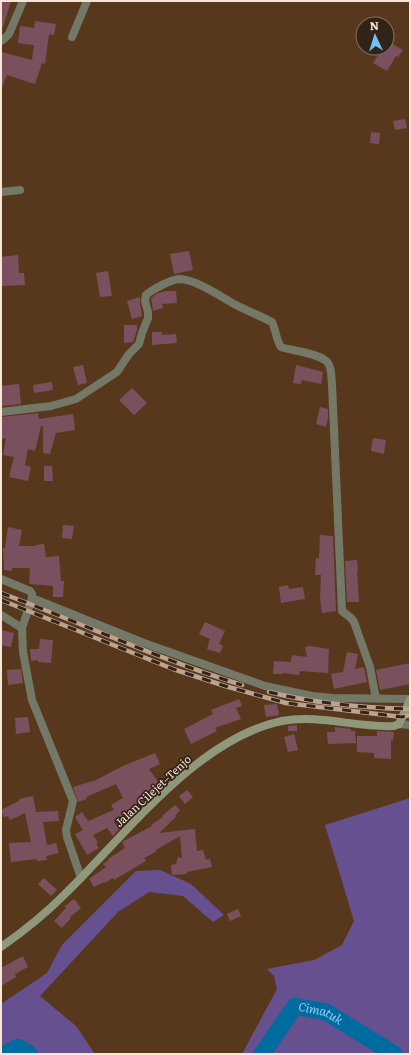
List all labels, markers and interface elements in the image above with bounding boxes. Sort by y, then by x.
north arrow [355,16,395,56]
text: N [369,17,379,33]
street label: Jalan Cilejet–Tenjo [111,751,194,830]
water label: Cimatuk [297,997,347,1029]

